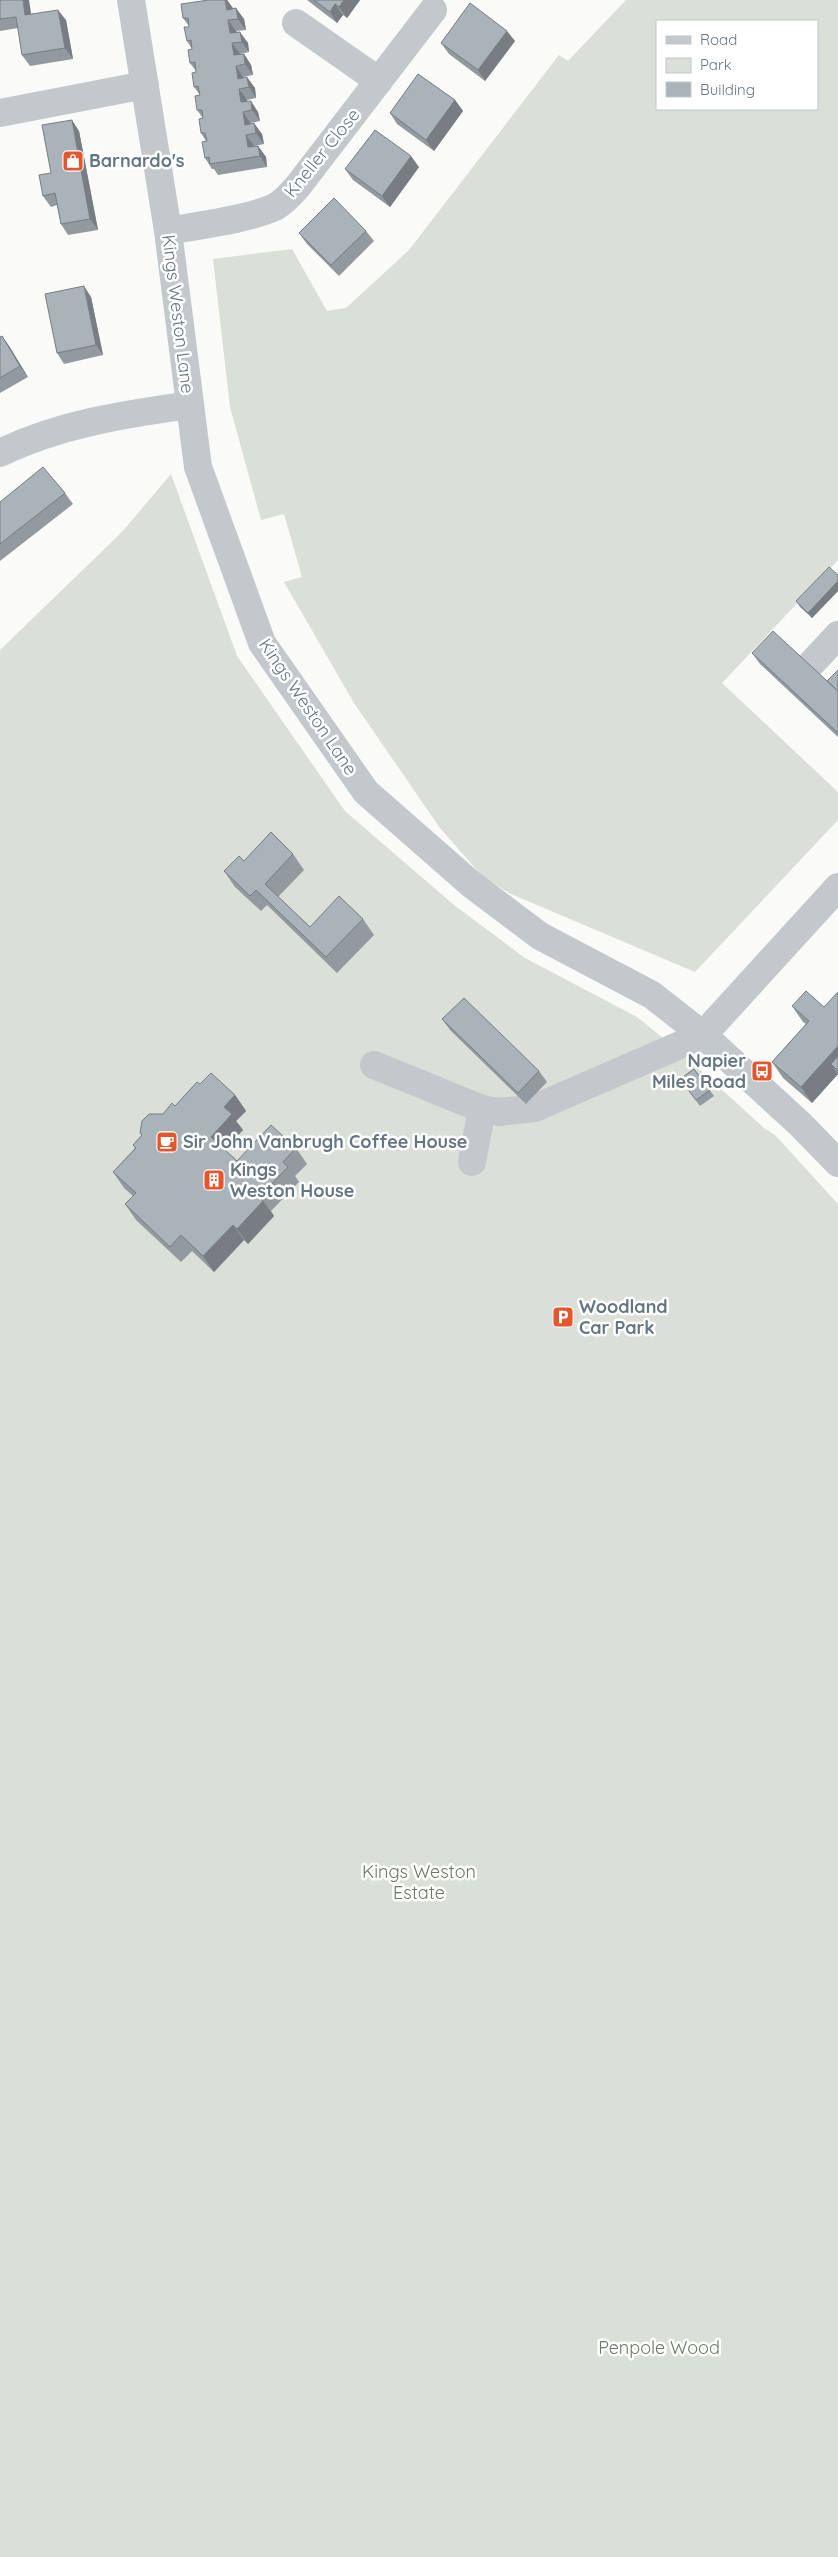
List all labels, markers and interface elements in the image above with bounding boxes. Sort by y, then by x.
legend [656,20,818,110]
text: Road [700,30,737,49]
text: Park [700,55,732,74]
text: Building [700,80,755,99]
street label: Kneller Close [279,104,365,202]
shop icon: Barnardo's [61,149,85,173]
place label: Barnardo's [89,149,185,172]
street label: Kings Weston Lane [157,233,200,395]
street label: Kings Weston Lane [254,634,363,779]
place label: Napier Miles Road [652,1049,746,1093]
bus stop icon: Napier Miles Road [750,1059,774,1083]
cafe icon: Sir John Vanbrugh Coffee House [155,1130,179,1154]
place label: Sir John Vanbrugh Coffee House [183,1130,467,1153]
place label: Kings Weston House [230,1158,354,1202]
building icon: Kings Weston House [202,1168,226,1192]
place label: Woodland Car Park [579,1295,668,1339]
parking icon: Woodland Car Park [551,1305,575,1329]
park label: Kings Weston Estate [362,1860,476,1904]
park label: Penpole Wood [598,2336,720,2359]

